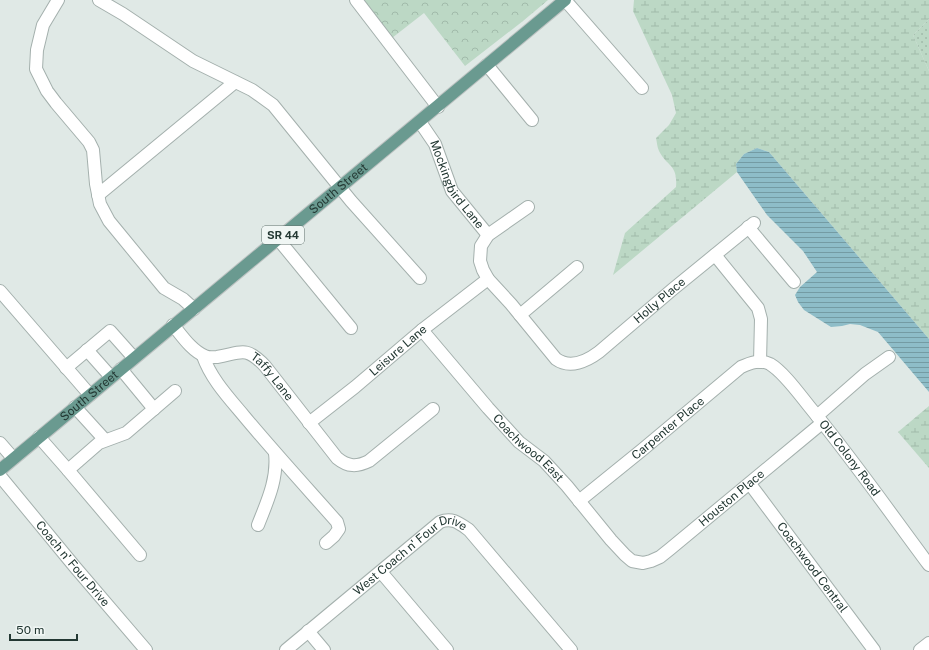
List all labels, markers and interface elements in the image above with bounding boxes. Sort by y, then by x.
street label: Mockingbird Lane [427,138,487,232]
street label: South Street [306,160,370,217]
road number: SR 44 [262,226,304,244]
street label: Holly Place [631,275,688,326]
street label: Leisure Lane [367,322,430,379]
street label: Taffy Lane [248,349,297,404]
street label: South Street [57,367,121,424]
street label: Carpenter Place [629,394,707,462]
street label: Coachwood East [490,411,567,485]
street label: Old Colony Road [816,417,883,499]
street label: Houston Place [696,467,767,529]
street label: West Coach n' Four Drive [351,513,470,598]
street label: Coach n' Four Drive [33,518,113,609]
street label: Coachwood Central [774,520,851,615]
scale bar [10,616,77,642]
text: 50 m [16,623,44,637]

